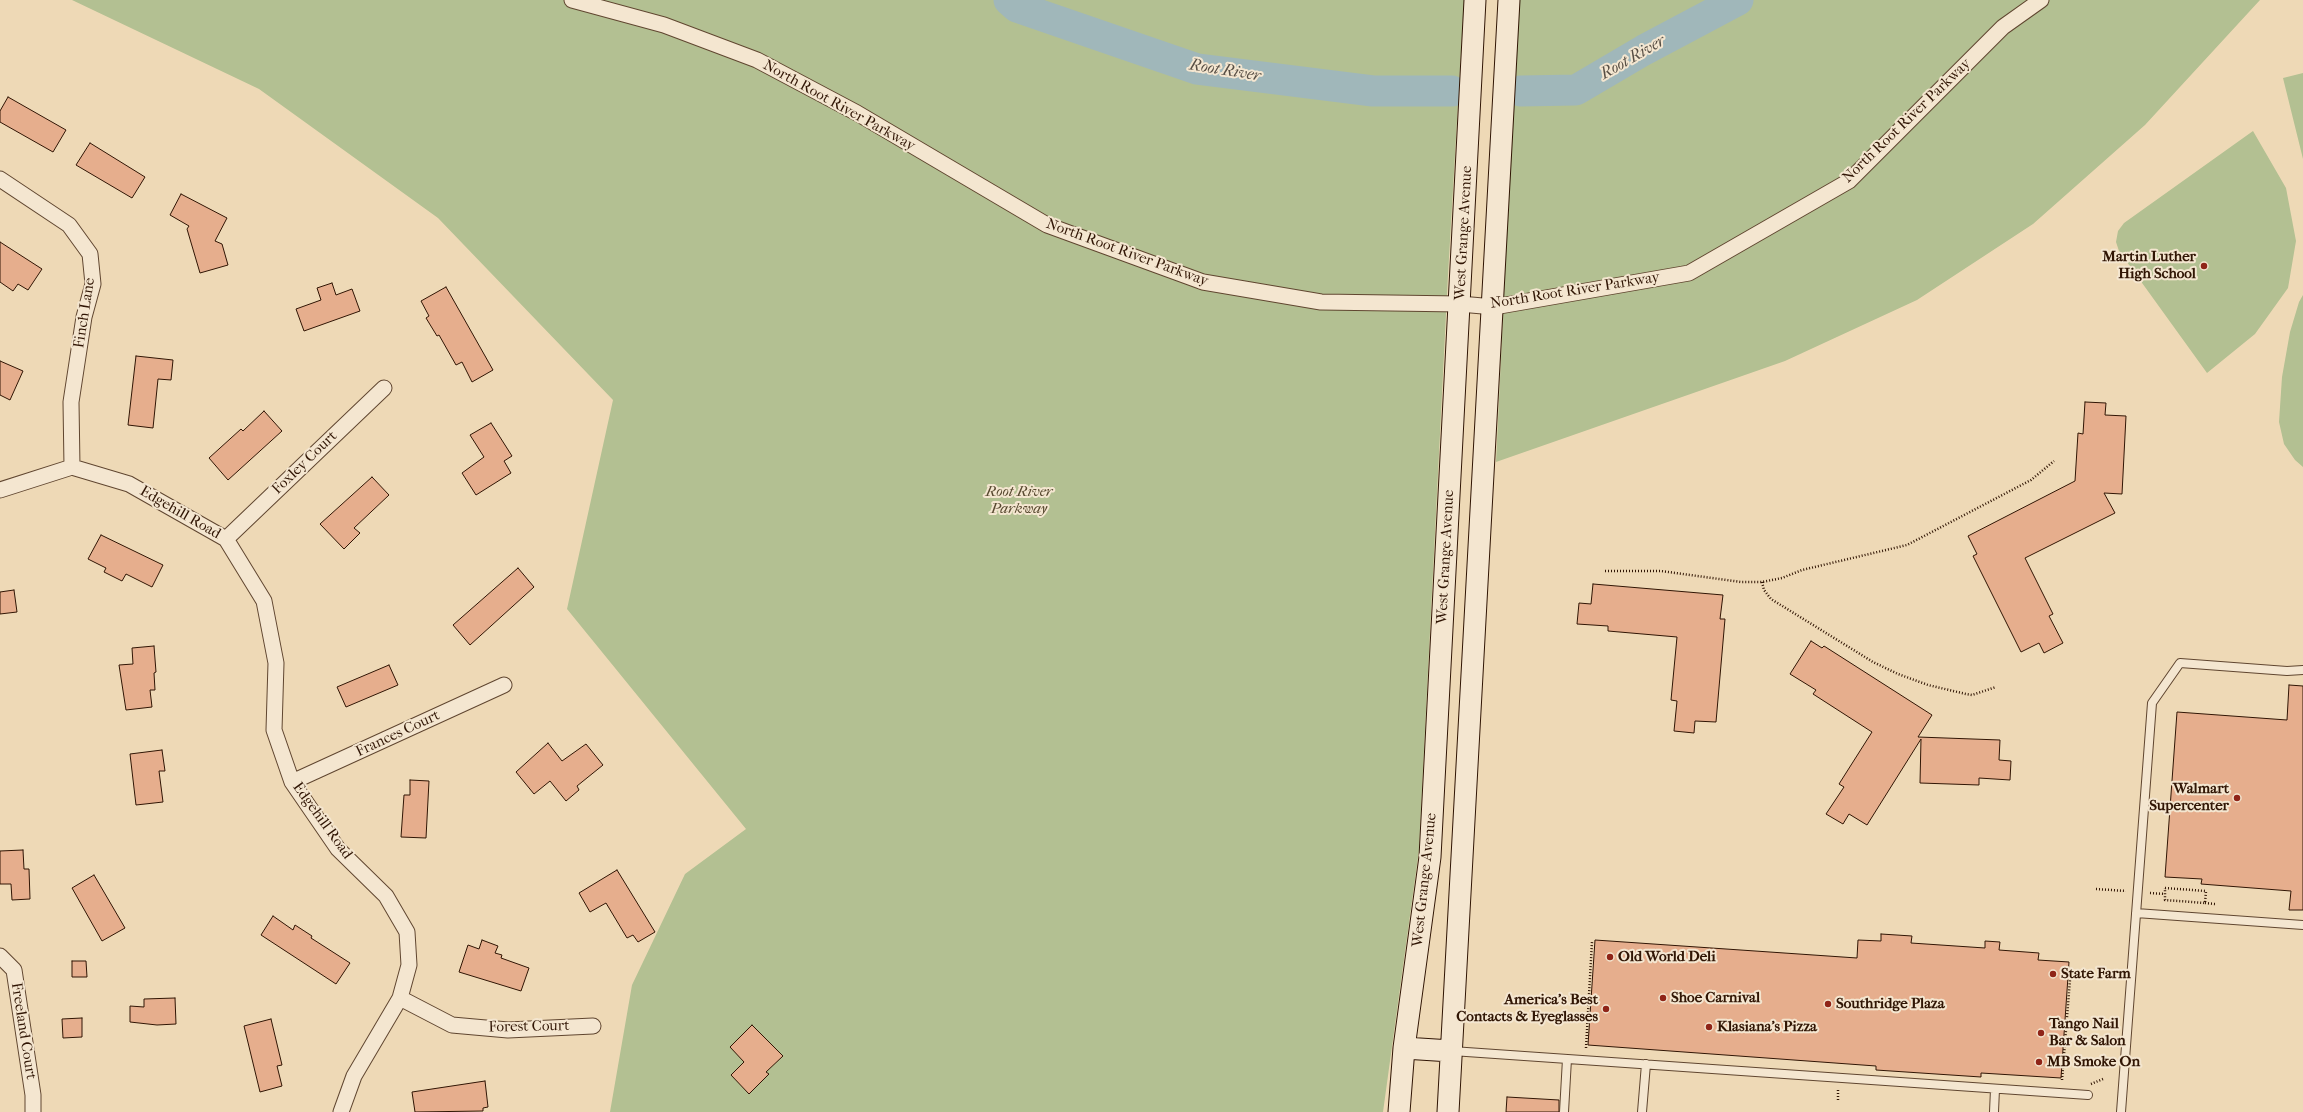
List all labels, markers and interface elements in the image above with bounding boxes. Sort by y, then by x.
water label: Root River [1597,32,1669,84]
street label: North Root River Parkway [1839,55,1975,187]
water label: Root River [1188,56,1262,86]
street label: North Root River Parkway [760,57,918,155]
street label: West Grange Avenue [1451,165,1477,301]
street label: North Root River Parkway [1043,215,1211,291]
place label: Martin Luther High School [2102,248,2196,283]
marker: Martin Luther High School [2199,261,2209,271]
street label: North Root River Parkway [1489,269,1661,313]
street label: Finch Lane [71,276,99,350]
street label: Foxley Court [269,428,341,498]
street label: Edgehill Road [136,483,224,543]
park label: Root River Parkway [985,483,1053,518]
street label: West Grange Avenue [1433,489,1459,625]
street label: Frances Court [353,707,443,761]
street label: Edgehill Road [288,779,356,863]
place label: Walmart Supercenter [2149,780,2229,815]
marker: Walmart Supercenter [2232,793,2242,803]
street label: West Grange Avenue [1409,812,1441,948]
place label: Old World Deli [1618,948,1716,966]
marker: Old World Deli [1605,952,1615,962]
place label: State Farm [2061,965,2131,983]
marker: State Farm [2048,969,2058,979]
street label: Freeland Court [6,981,40,1081]
place label: Shoe Carnival [1671,989,1760,1007]
place label: America's Best Contacts & Eyeglasses [1456,991,1598,1026]
marker: Shoe Carnival [1658,993,1668,1003]
place label: Southridge Plaza [1836,995,1945,1013]
marker: Southridge Plaza [1823,999,1833,1009]
marker: America's Best Contacts & Eyeglasses [1601,1004,1611,1014]
place label: Tango Nail Bar & Salon [2049,1015,2126,1050]
street label: Forest Court [488,1017,570,1037]
place label: Klasiana's Pizza [1717,1018,1817,1036]
marker: Klasiana's Pizza [1704,1022,1714,1032]
marker: Tango Nail Bar & Salon [2036,1028,2046,1038]
place label: MB Smoke On [2047,1053,2140,1071]
marker: MB Smoke On [2034,1057,2044,1067]

